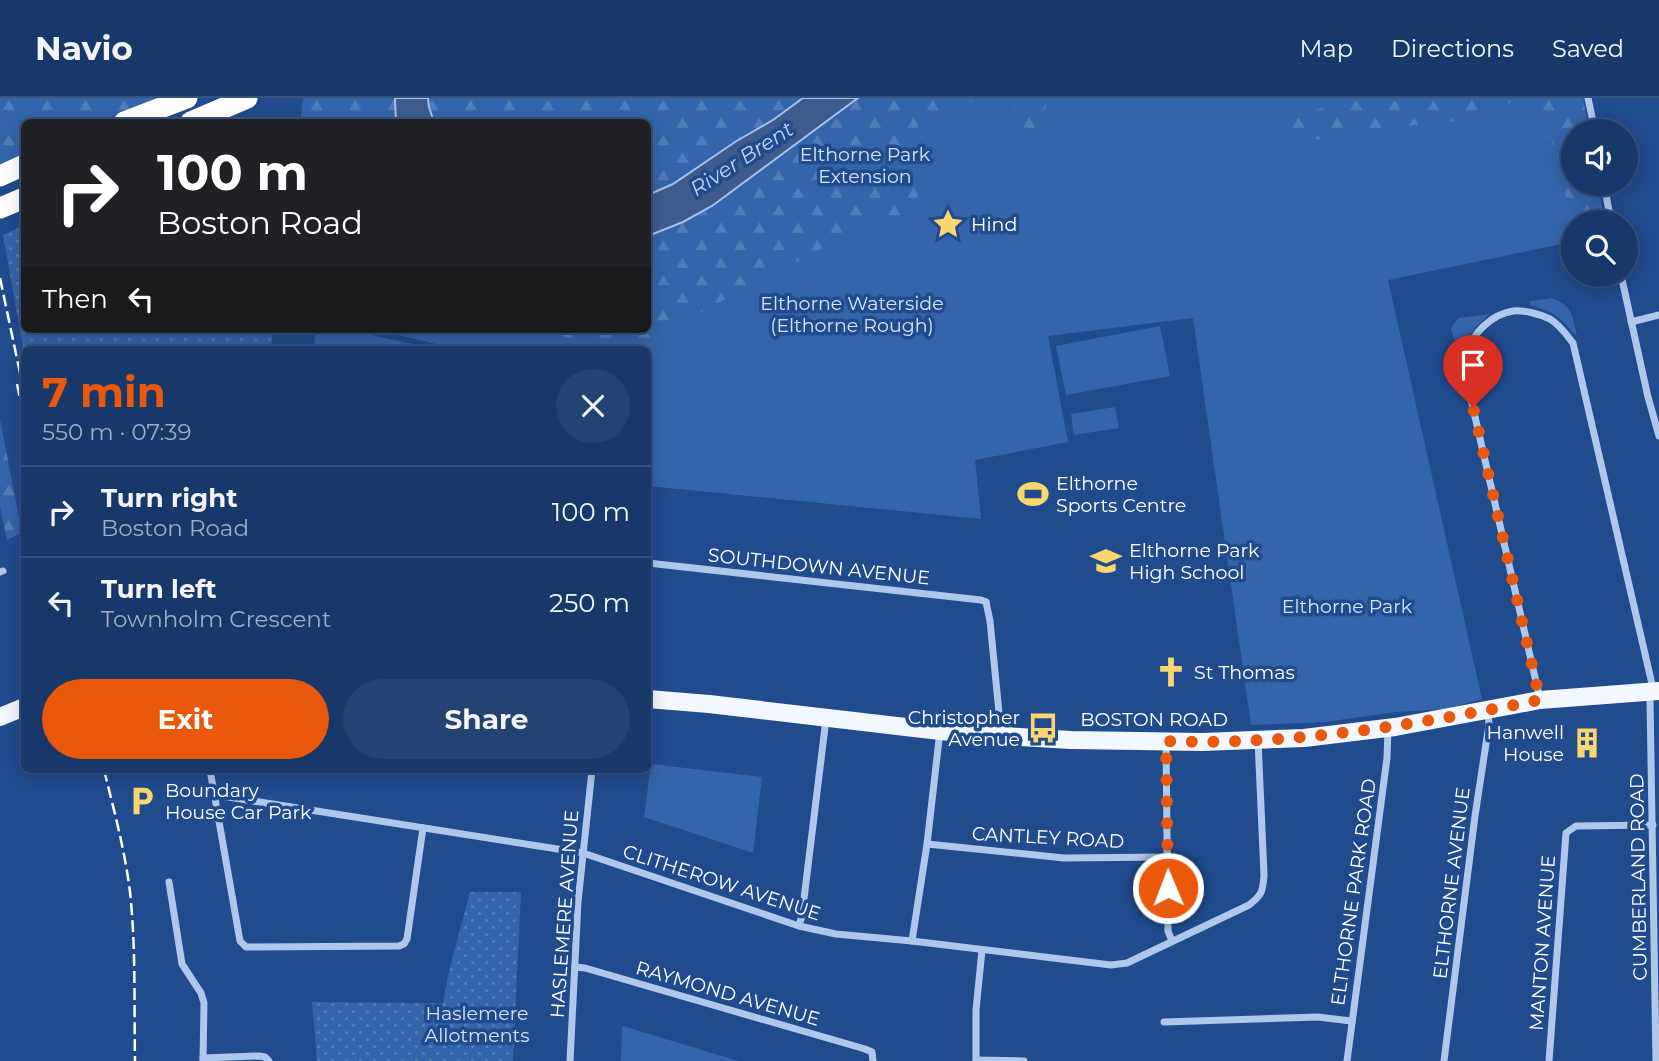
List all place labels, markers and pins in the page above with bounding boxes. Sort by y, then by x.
place icon: Hind [931,207,965,241]
place label: Hind [971,213,1017,236]
pin [1443,335,1503,407]
place label: Elthorne Sports Centre [1056,472,1186,517]
sports icon: Elthorne Sports Centre [1016,477,1050,511]
place label: Elthorne Park High School [1129,539,1260,584]
school or university icon: Elthorne Park High School [1089,544,1123,578]
church icon: St Thomas [1154,655,1188,689]
place label: St Thomas [1194,661,1295,684]
place label: Christopher Avenue [908,706,1020,751]
bus stop icon: Christopher Avenue [1026,711,1060,745]
place label: Hanwell House [1487,721,1564,766]
building icon: Hanwell House [1570,726,1604,760]
place label: Boundary House Car Park [165,779,312,824]
parking icon: Boundary House Car Park [125,784,159,818]

